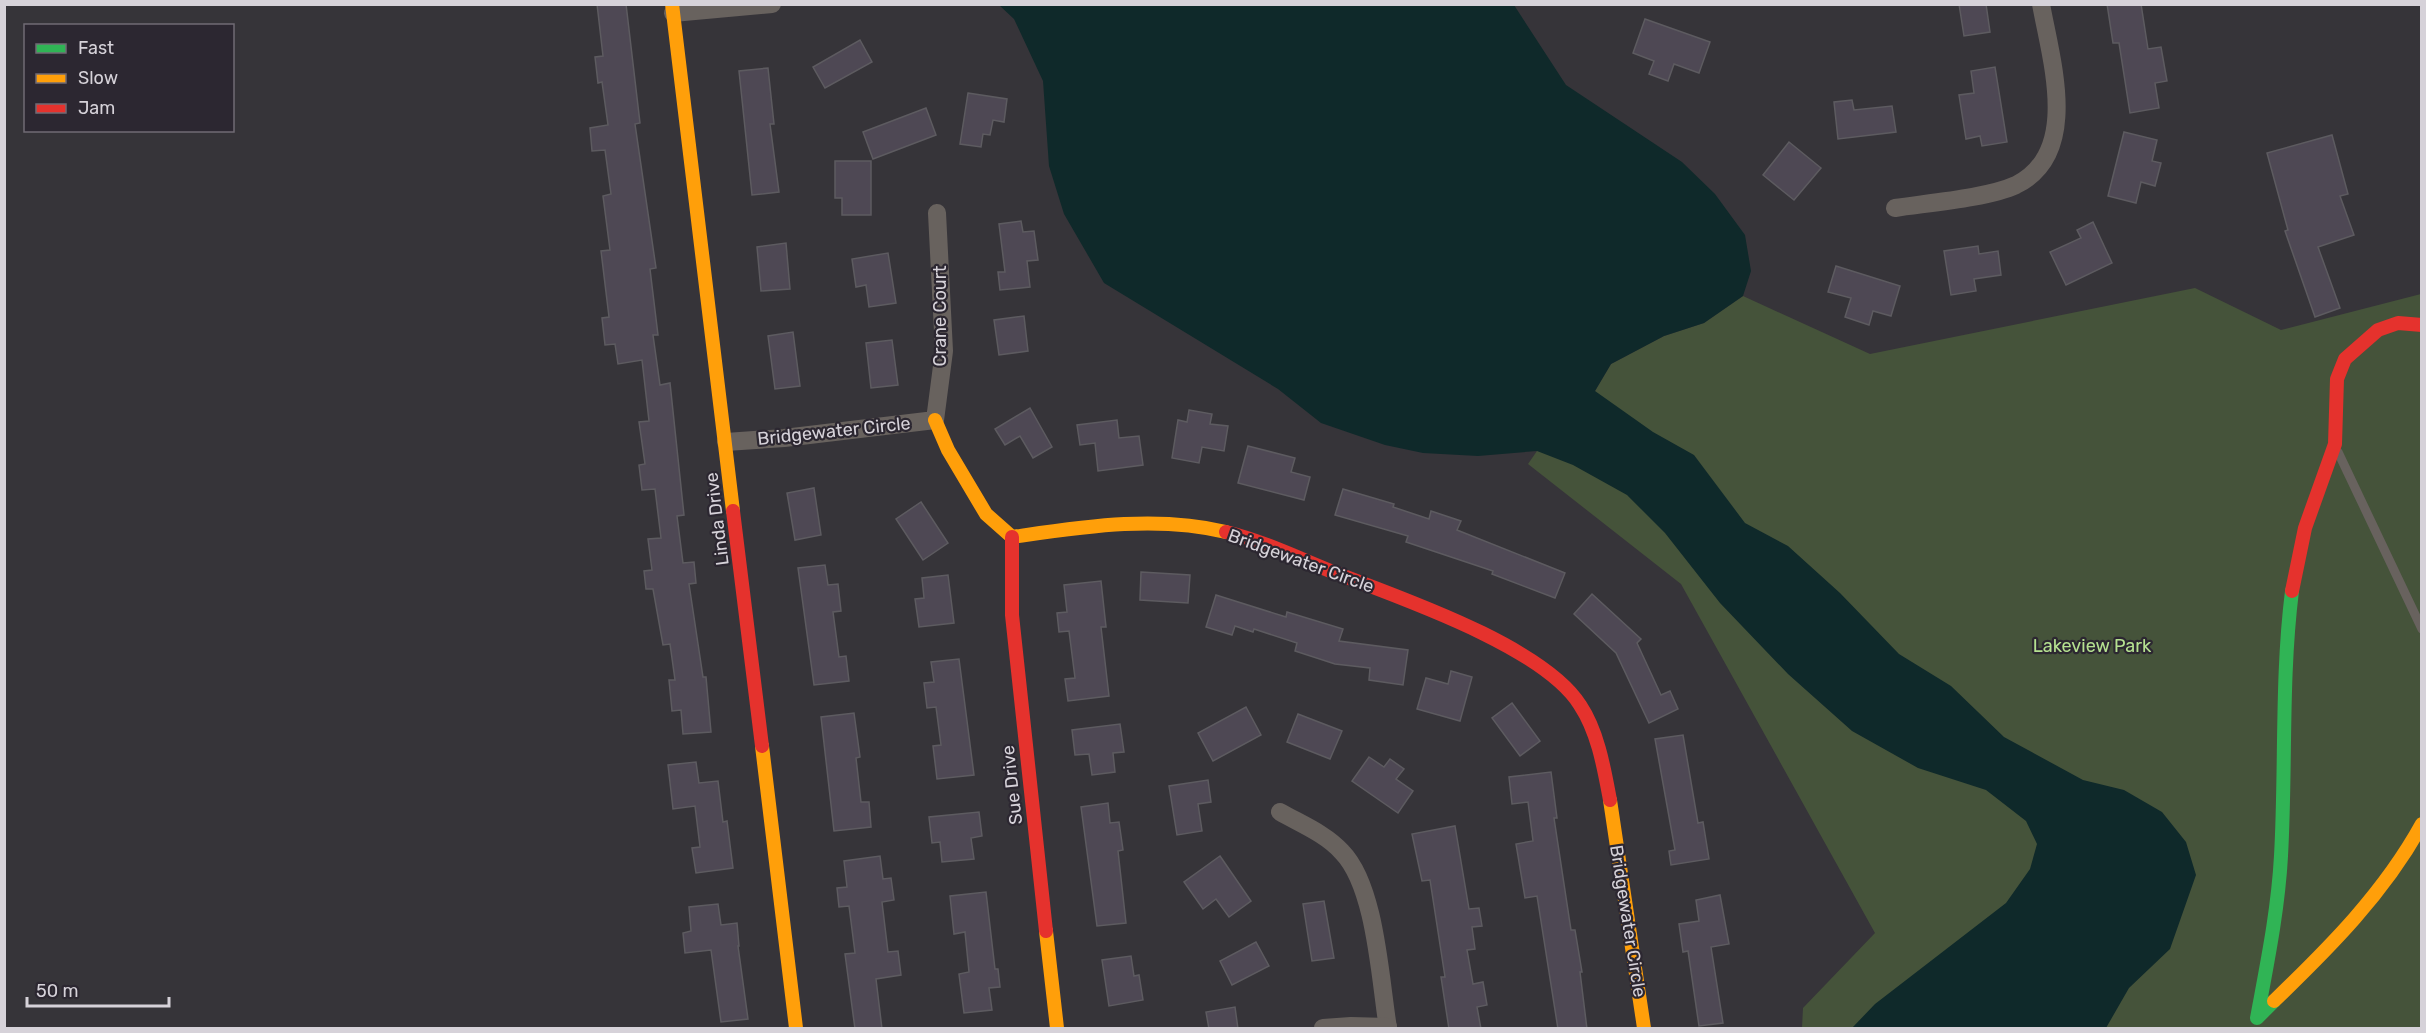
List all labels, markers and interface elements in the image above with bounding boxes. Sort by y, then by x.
legend [24,24,234,132]
text: Fast [78,37,114,59]
text: Slow [78,67,118,89]
text: Jam [78,97,115,119]
street label: Crane Court [929,265,951,367]
street label: Bridgewater Circle [756,412,912,450]
street label: Linda Drive [700,471,734,567]
street label: Bridgewater Circle [1225,524,1377,598]
park label: Lakeview Park [2033,635,2152,657]
street label: Sue Drive [997,744,1027,826]
street label: Bridgewater Circle [1605,843,1651,999]
scale bar [27,970,170,1008]
text: 50 m [36,980,79,1002]

